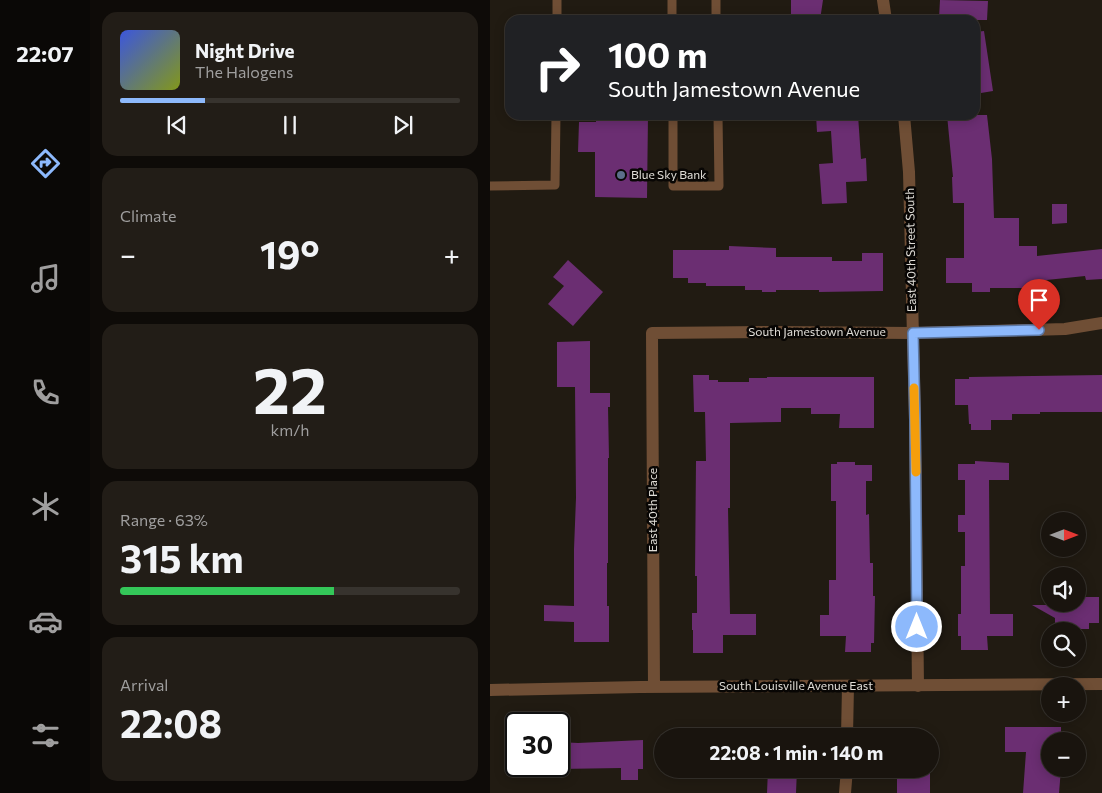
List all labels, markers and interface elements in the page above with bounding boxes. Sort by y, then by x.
text: 100 m [608,32,708,75]
icon: right [525,35,590,100]
text: Night Drive [195,39,295,62]
text: 22:07 [16,40,74,67]
text: The Halogens [195,62,293,81]
text: South Jamestown Avenue [608,75,860,102]
icon: previous [163,111,191,139]
icon: pause [276,111,304,139]
icon: next [389,111,417,139]
icon: directions [28,146,63,181]
place label: Blue Sky Bank [631,167,707,181]
marker: Blue Sky Bank [615,169,627,181]
street label: East 40th Street South [902,188,918,312]
text: Climate [120,206,176,225]
text: 19° [260,230,320,277]
text: − [120,237,136,271]
text: + [444,237,460,271]
icon: music [28,261,63,296]
pin [1018,279,1060,330]
icon: arrive [1025,286,1053,314]
street label: South Jamestown Avenue [748,324,886,339]
text: 22 [253,348,327,427]
icon: phone [28,375,63,410]
text: km/h [271,420,309,439]
street label: East 40th Place [645,468,659,552]
icon: climate [28,489,63,524]
text: Range · 63% [120,510,208,529]
north arrow [1041,512,1086,558]
map controls [1041,512,1086,777]
text: 315 km [120,534,244,581]
button: sound [1041,567,1086,612]
position arrow [890,600,942,652]
icon: car [28,604,63,639]
button: search [1041,622,1086,667]
text: Arrival [120,675,168,694]
button: + [1041,677,1086,722]
street label: South Louisville Avenue East [719,678,873,692]
text: 22:08 [120,699,222,746]
speed limit sign: 30 [505,712,570,777]
icon: filters [28,718,63,753]
button: − [1041,732,1086,777]
text: 22:08 · 1 min · 140 m [710,741,883,764]

